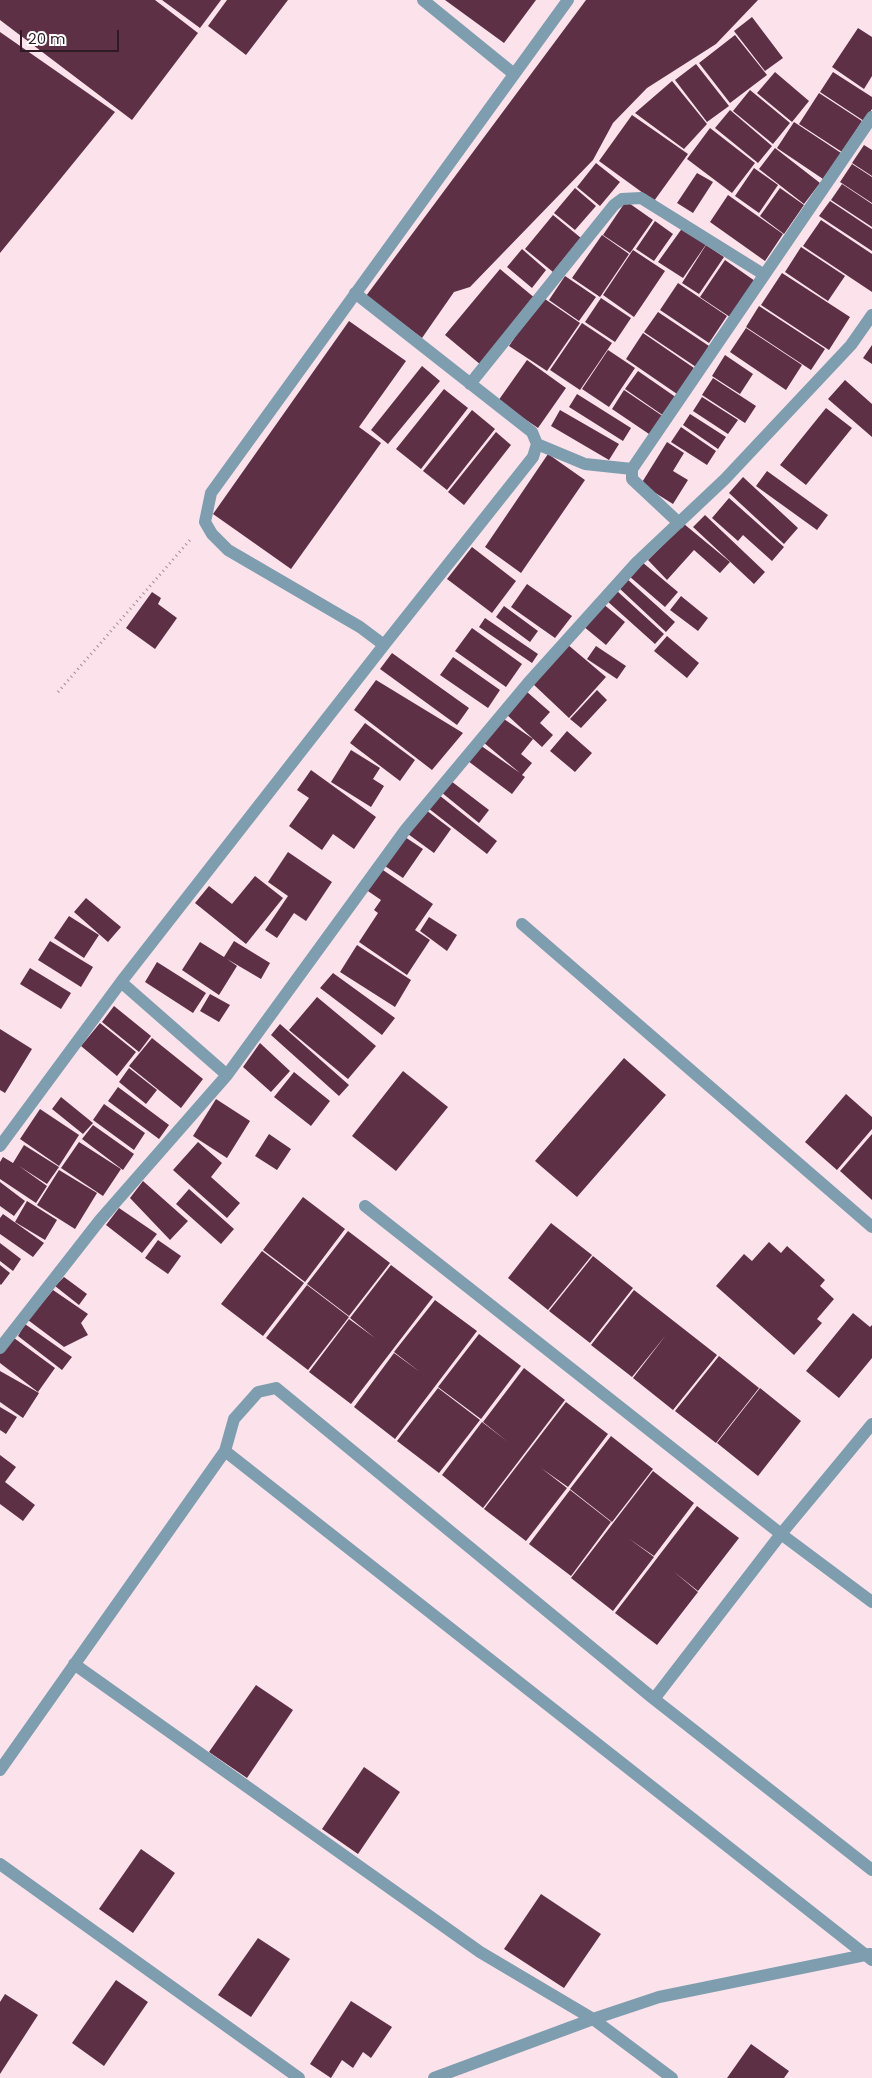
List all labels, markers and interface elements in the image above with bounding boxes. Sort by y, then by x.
scale bar [22,20,121,52]
text: 20 m [28,28,66,49]

